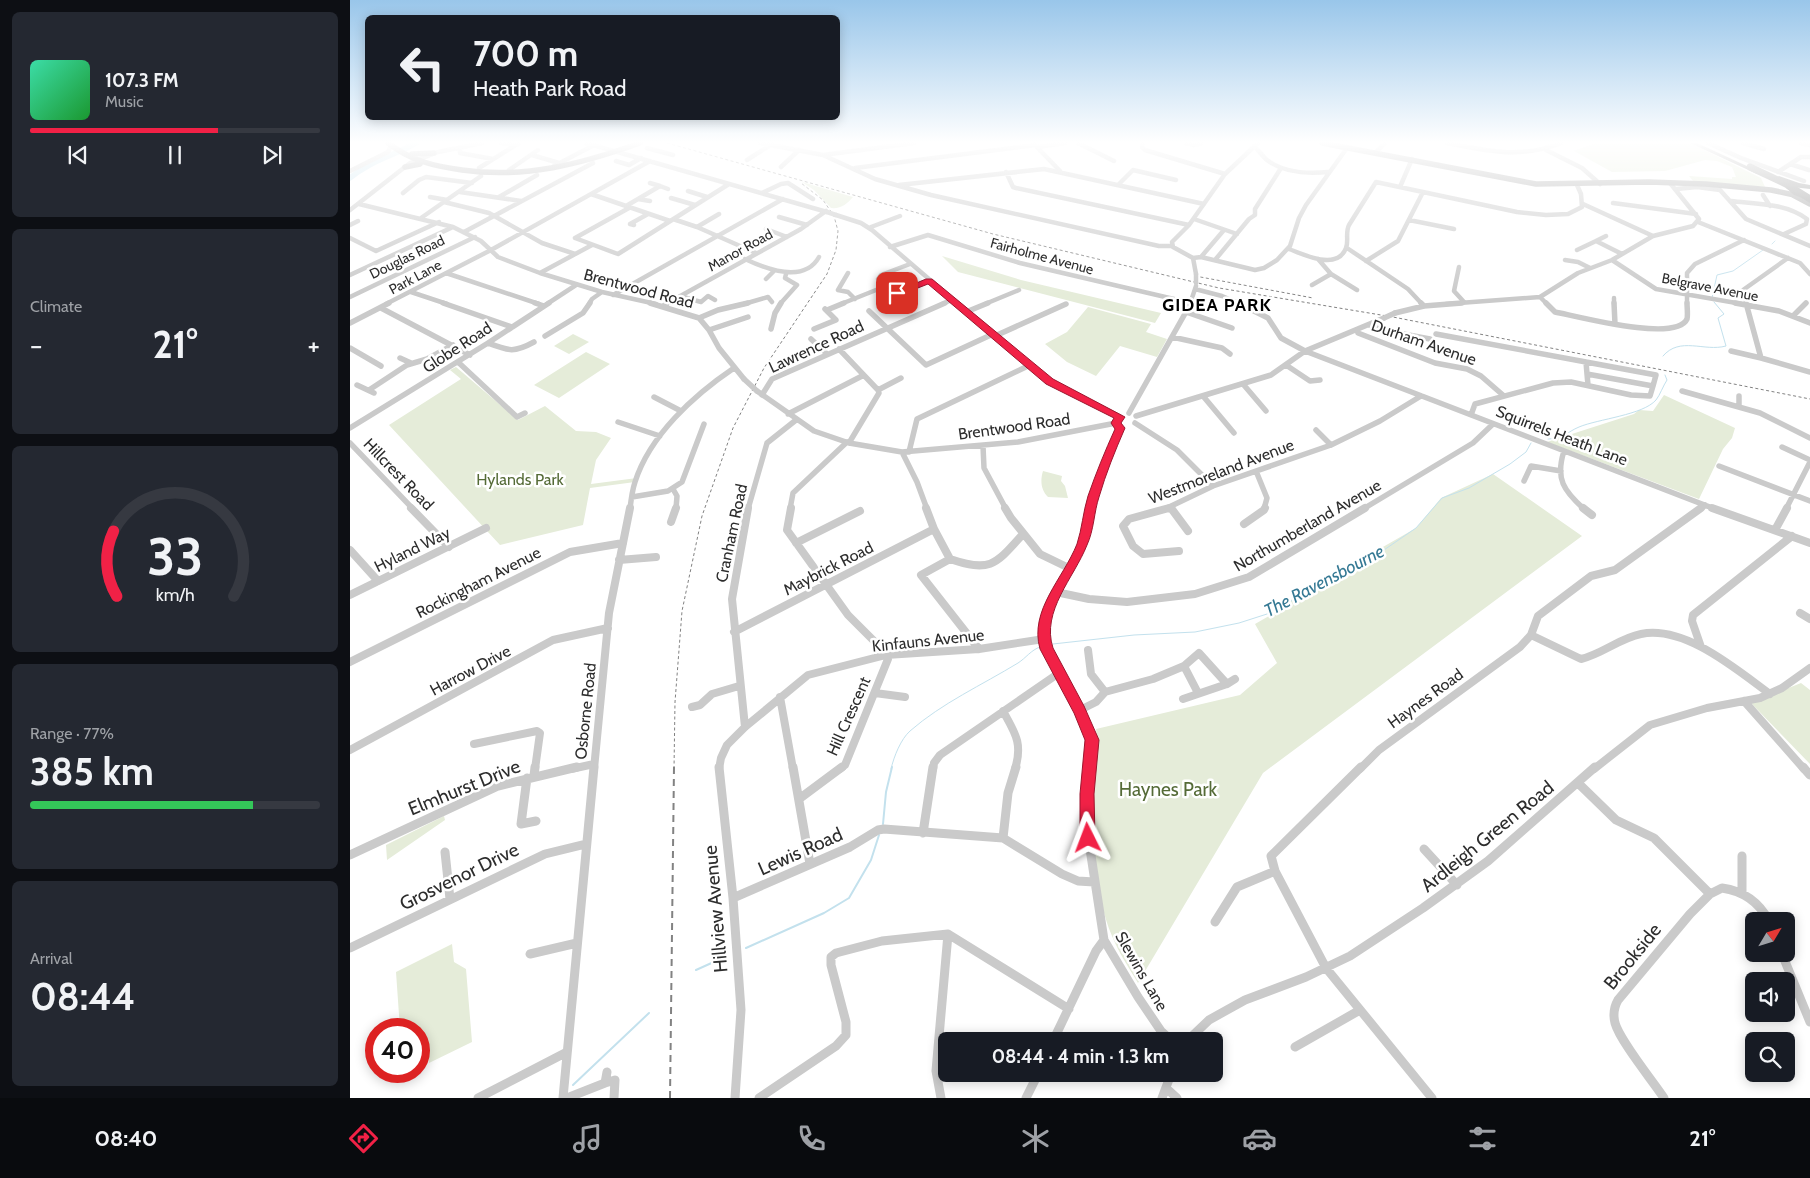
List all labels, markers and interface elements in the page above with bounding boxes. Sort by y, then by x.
text: 700 m [473,32,578,75]
icon: left [390,35,455,100]
text: 107.3 FM [105,69,179,92]
text: Heath Park Road [473,75,626,102]
text: Music [105,92,143,111]
icon: previous [64,141,92,169]
icon: pause [161,141,189,169]
icon: next [258,141,286,169]
street label: Manor Road [704,225,776,275]
street label: Douglas Road [366,231,448,283]
street label: Fairholme Avenue [988,234,1096,278]
street label: Park Lane [386,256,444,298]
street label: Brentwood Road [582,265,696,312]
street label: Belgrave Avenue [1660,269,1760,305]
pin [876,272,918,314]
icon: arrive [883,279,911,307]
district label: GIDEA PARK [1162,294,1272,316]
text: Climate [30,297,82,316]
street label: Lawrence Road [766,316,867,377]
street label: Durham Avenue [1369,316,1479,369]
street label: Globe Road [419,318,495,377]
text: 21° [152,321,198,368]
text: − [30,328,42,362]
text: + [308,328,320,362]
street label: Squirrels Heath Lane [1493,402,1630,469]
street label: Brentwood Road [957,409,1071,444]
street label: Hillcrest Road [360,434,438,514]
street label: Westmoreland Avenue [1146,435,1297,508]
park label: Hylands Park [476,470,565,489]
street label: Northumberland Avenue [1230,475,1384,575]
street label: Cranham Road [712,482,751,584]
street label: Hyland Way [371,523,453,576]
text: 33 [147,525,203,588]
street label: Maybrick Road [780,538,876,599]
water label: The Ravensbourne [1260,540,1388,622]
street label: Rockingham Avenue [413,543,544,622]
text: km/h [155,584,195,605]
street label: Kinfauns Avenue [871,625,985,656]
street label: Harrow Drive [427,641,514,700]
street label: Osborne Road [571,662,600,760]
street label: Haynes Road [1384,665,1467,732]
street label: Hill Crescent [823,673,875,759]
text: Range · 77% [30,724,114,743]
text: 385 km [30,748,154,795]
street label: Elmhurst Drive [405,754,524,820]
street label: Ardleigh Green Road [1416,776,1558,897]
park label: Haynes Park [1119,778,1218,801]
position arrow [1061,811,1113,863]
street label: Lewis Road [754,823,846,880]
street label: Grosvenor Drive [396,838,523,915]
street label: Hillview Avenue [698,844,733,973]
north arrow [1745,912,1795,962]
map controls [1745,912,1795,1082]
street label: Brookside [1599,918,1666,994]
street label: Slewins Lane [1111,928,1172,1014]
text: Arrival [30,949,73,968]
button: sound [1745,972,1795,1022]
text: 08:44 [30,973,135,1020]
speed limit sign: 40 [365,1018,430,1083]
button: search [1745,1032,1795,1082]
text: 08:44 · 4 min · 1.3 km [992,1045,1169,1068]
icon: directions [346,1121,381,1156]
icon: music [570,1121,605,1156]
icon: phone [794,1121,829,1156]
icon: climate [1018,1121,1053,1156]
icon: car [1242,1121,1277,1156]
icon: filters [1465,1121,1500,1156]
text: 08:40 [94,1125,157,1152]
text: 21° [1689,1125,1715,1152]

